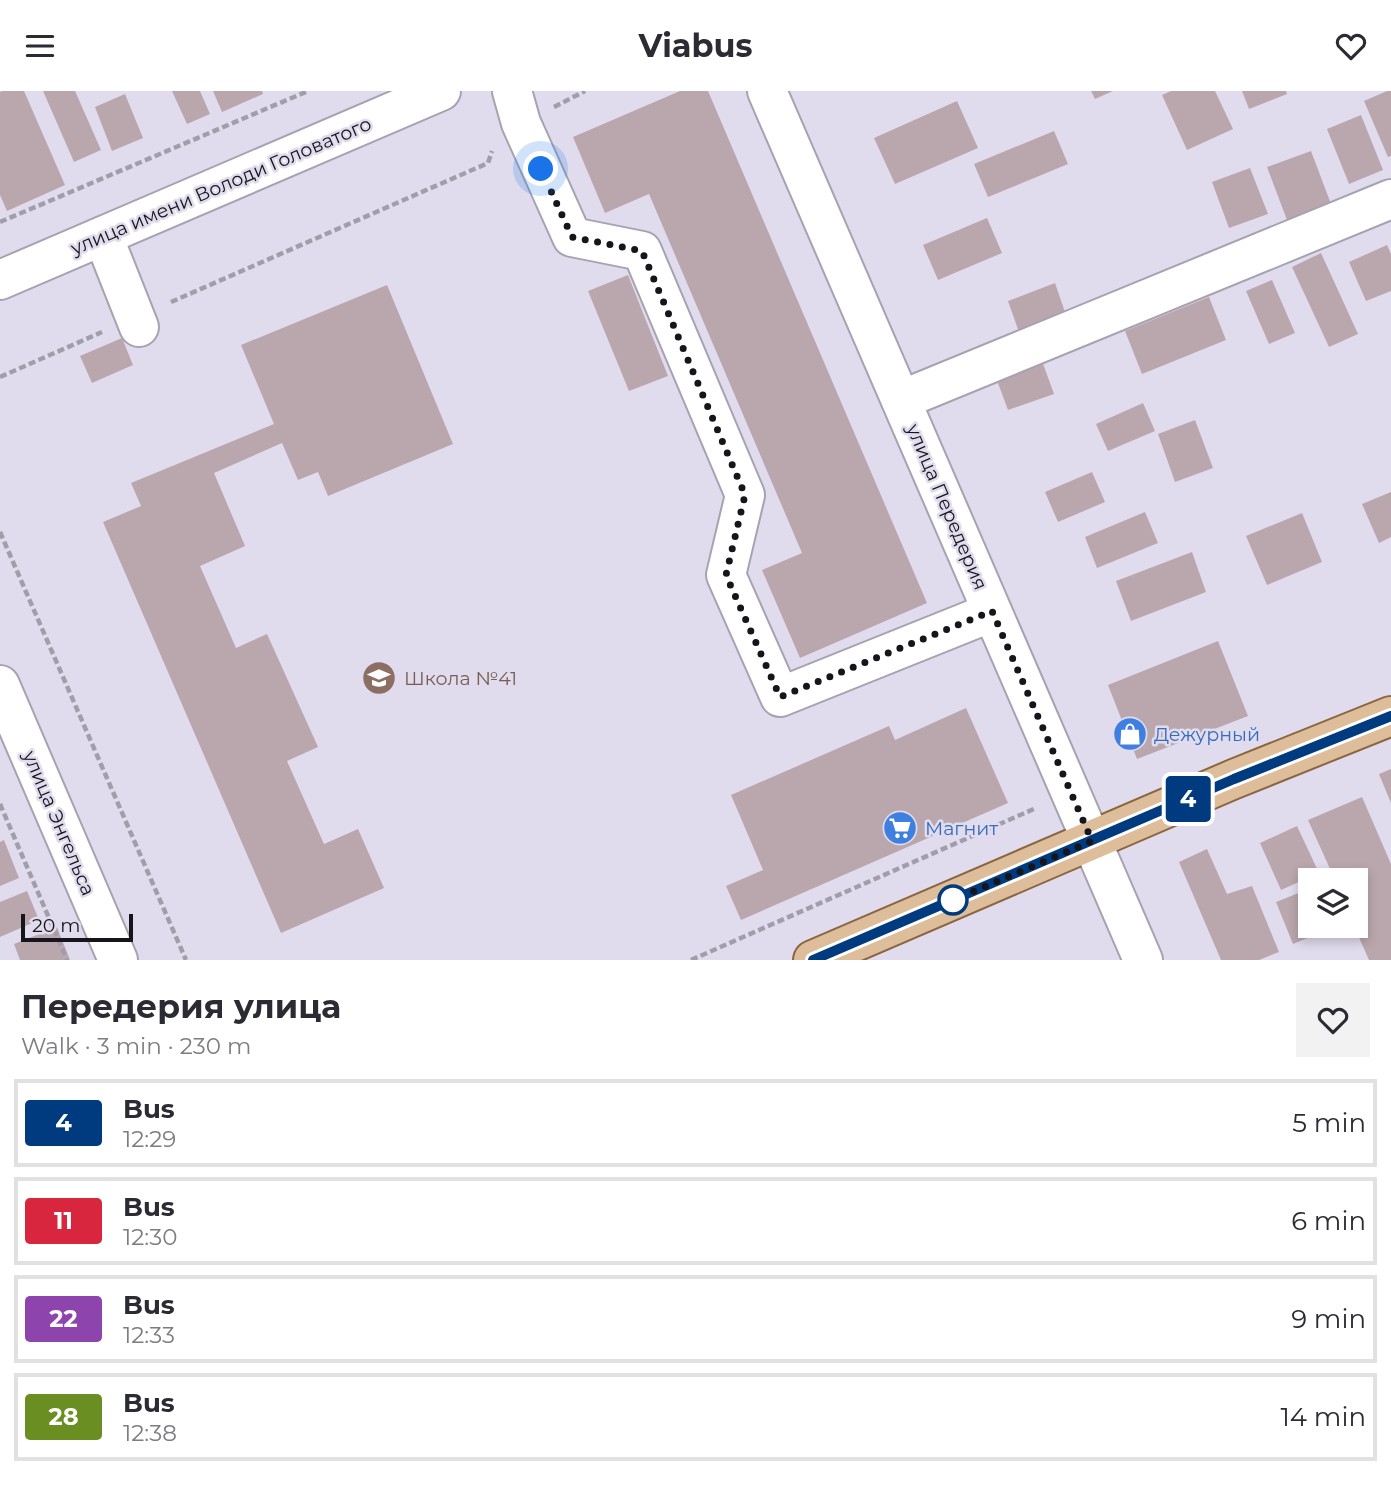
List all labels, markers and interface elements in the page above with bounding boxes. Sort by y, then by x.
text: Viabus [638,26,753,65]
icon: menu [21,27,59,65]
icon: heart [1332,27,1370,65]
street label: улица имени Володи Головатого [66,112,375,260]
your location [523,151,558,186]
street label: улица Передерия [901,420,992,593]
school or university icon: Школа №41 [360,659,398,697]
place label: Школа №41 [404,667,517,690]
shop icon: Дежурный [1111,715,1149,753]
place label: Дежурный [1154,723,1260,746]
street label: улица Энгельса [18,746,100,899]
line badge: 4 [1165,776,1211,822]
text: 4 [1180,784,1196,813]
supermarket icon: Магнит [881,809,919,847]
place label: Магнит [925,817,998,840]
map controls [1298,868,1368,938]
button: layers [1298,868,1368,938]
unlabelled marker [938,885,968,915]
scale bar [21,911,133,943]
text: 20 m [32,914,80,937]
button: heart [1296,983,1370,1057]
text: Передерия улица [21,986,341,1026]
text: Walk · 3 min · 230 m [21,1032,251,1060]
text: Bus [123,1093,175,1125]
text: 5 min [1292,1107,1366,1139]
text: 4 [55,1108,72,1137]
text: 12:29 [123,1125,176,1153]
text: Bus [123,1191,175,1223]
text: 6 min [1291,1205,1366,1237]
text: 11 [54,1206,73,1235]
text: 12:30 [123,1223,177,1251]
text: Bus [123,1289,175,1321]
text: 9 min [1291,1303,1366,1335]
text: 22 [49,1304,78,1333]
text: 12:33 [123,1321,175,1349]
text: Bus [123,1387,175,1419]
text: 14 min [1280,1401,1366,1433]
text: 28 [49,1402,79,1431]
text: 12:38 [123,1419,177,1447]

